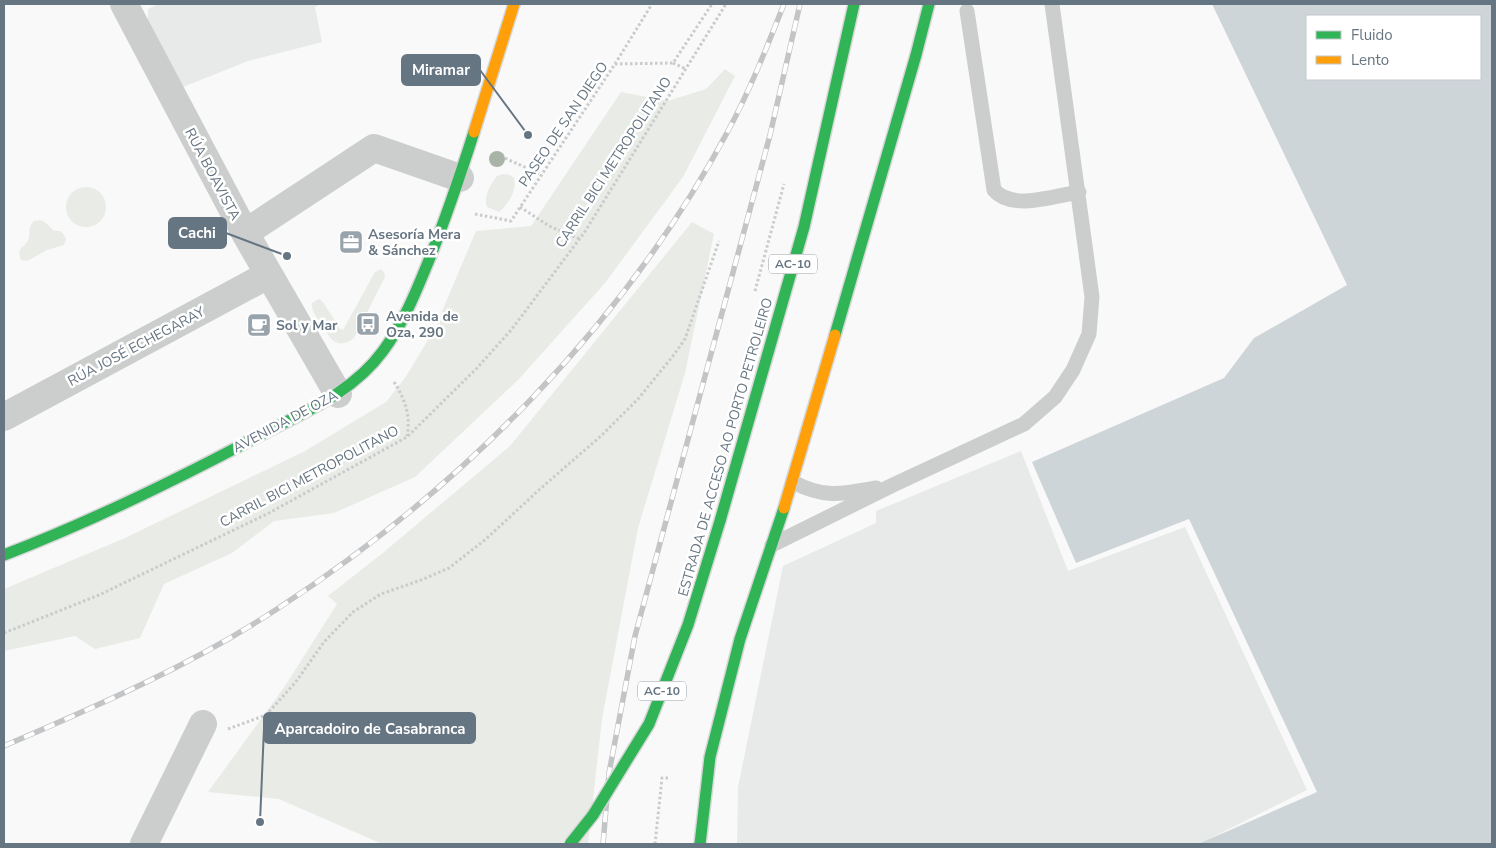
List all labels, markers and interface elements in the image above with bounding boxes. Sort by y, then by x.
legend [1306,15,1481,80]
text: Fluido [1351,25,1393,45]
text: Lento [1351,50,1389,70]
callout: Miramar [402,55,480,85]
street label: PASEO DE SAN DIEGO [514,58,612,191]
text: Miramar [412,60,470,80]
street label: CARRIL BICI METROPOLITANO [551,73,676,251]
street label: RÚA BOAVISTA [180,125,245,224]
callout: Cachi [169,218,226,248]
text: Cachi [178,223,216,243]
place label: Asesoría Mera & Sánchez [368,225,461,260]
office icon: Asesoría Mera & Sánchez [338,229,364,255]
road number: AC-10 [769,254,817,274]
street label: ESTRADA DE ACCESO AO PORTO PETROLEIRO [674,296,777,599]
street label: RÚA JOSÉ ECHEGARAY [64,302,209,391]
place label: Avenida de Oza, 290 [386,307,459,342]
bus stop icon: Avenida de Oza, 290 [355,311,381,337]
cafe icon: Sol y Mar [246,312,272,338]
place label: Sol y Mar [276,316,338,335]
street label: AVENIDA DE OZA [229,386,341,457]
street label: CARRIL BICI METROPOLITANO [216,421,402,532]
road number: AC-10 [638,681,686,700]
callout: Aparcadoiro de Casabranca [264,713,475,743]
text: Aparcadoiro de Casabranca [274,719,466,739]

